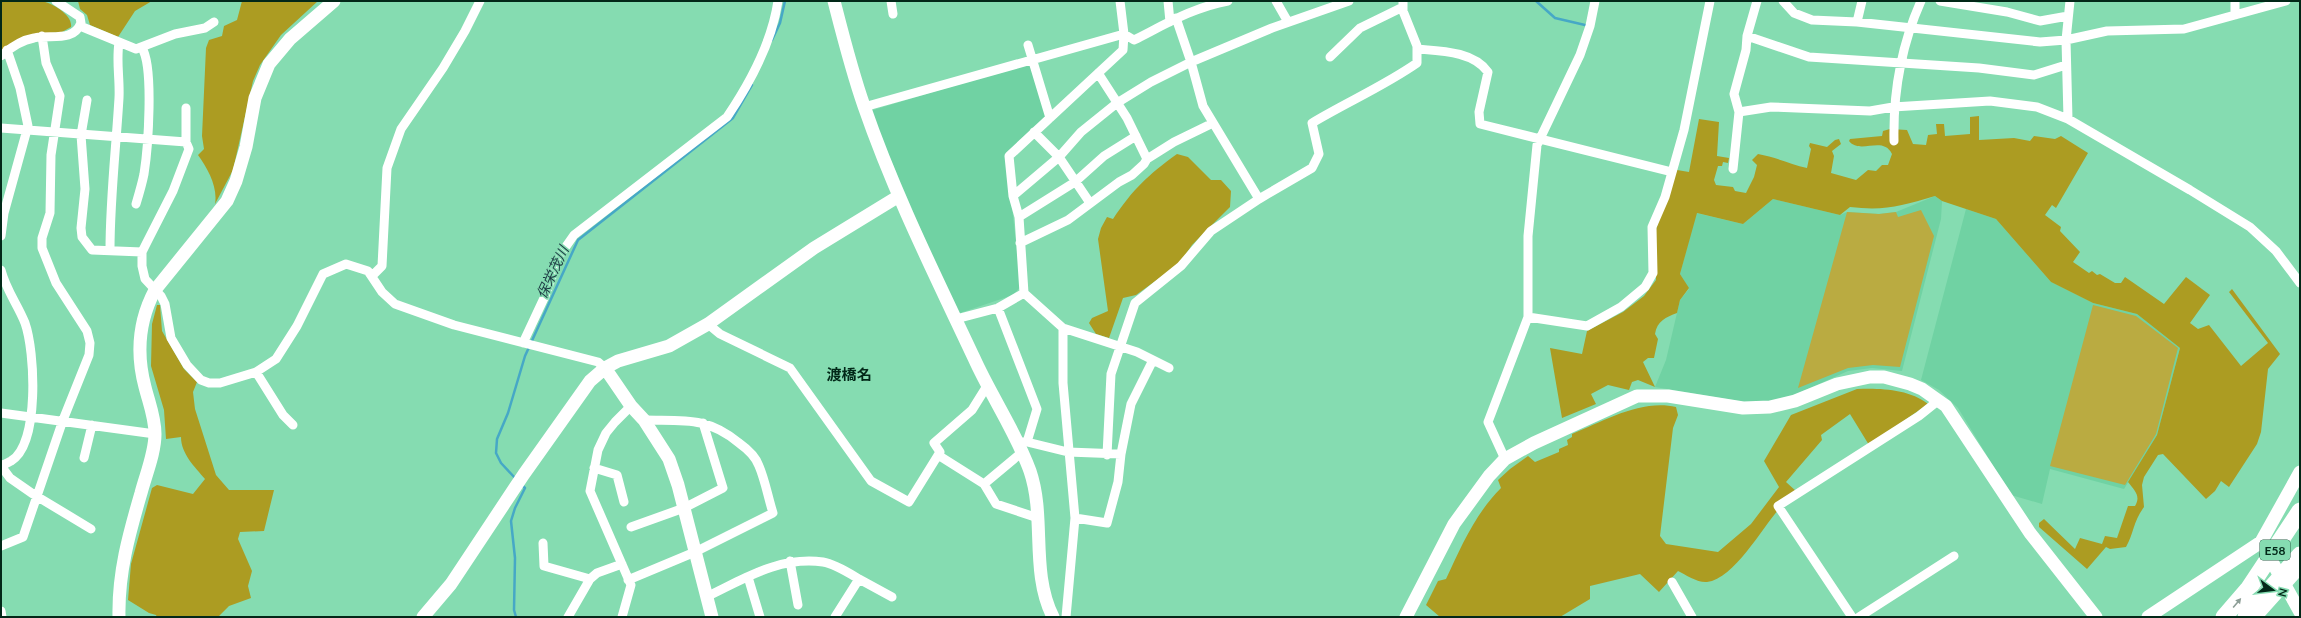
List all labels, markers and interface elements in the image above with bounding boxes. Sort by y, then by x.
water label: 保栄茂川 [532,241,572,301]
district label: 渡橋名 [826,365,872,383]
road number: E58 [2260,540,2290,560]
north arrow [2253,570,2293,610]
text: N [2276,587,2291,598]
one-way arrow [2232,597,2241,608]

